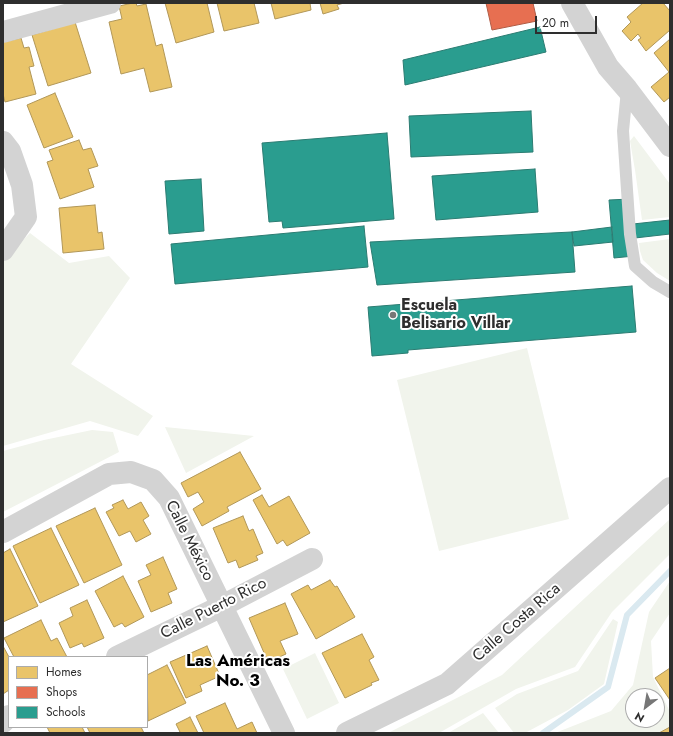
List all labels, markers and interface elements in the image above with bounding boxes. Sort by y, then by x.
scale bar [537,8,599,34]
text: 20 m [542,14,569,32]
place label: Escuela Belisario Villar [401,296,511,334]
marker: Escuela Belisario Villar [388,310,398,320]
street label: Calle México [161,498,217,584]
street label: Calle Puerto Rico [158,574,270,644]
street label: Calle Costa Rica [469,580,565,666]
district label: Las Américas No. 3 [186,652,290,692]
legend [8,656,148,728]
text: Homes [46,663,82,681]
text: Shops [46,683,77,701]
north arrow [625,688,665,728]
text: Schools [46,703,85,721]
text: N [631,708,647,727]

